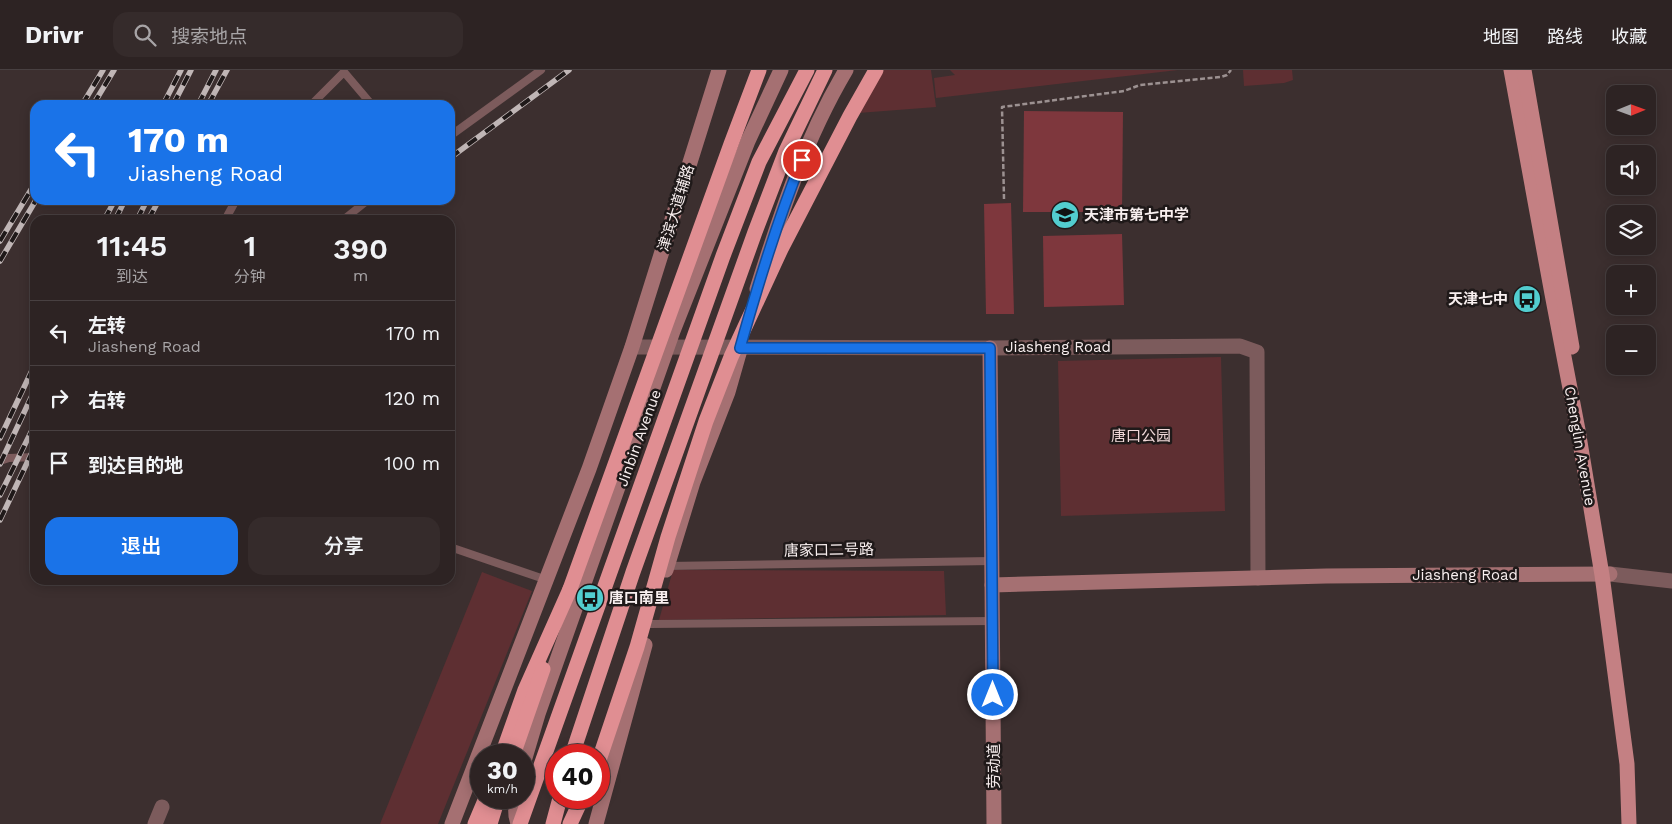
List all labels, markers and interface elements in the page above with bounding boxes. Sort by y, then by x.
search box [113,12,463,57]
text: Drivr [25,21,83,49]
icon: search [131,21,159,49]
text: 搜索地点 [171,25,247,48]
text: 地图 [1483,26,1519,47]
text: 路线 [1547,26,1583,47]
text: 收藏 [1611,26,1647,47]
north arrow [1606,85,1656,135]
map controls [1606,85,1656,375]
text: 170 m [128,119,229,161]
icon: left [45,120,110,185]
pin [781,139,823,181]
button: sound [1606,145,1656,195]
icon: arrive [788,146,816,174]
text: Jiasheng Road [128,161,283,186]
street label: 津滨大道辅路 [654,162,698,254]
school or university icon: 天津市第七中学 [1050,200,1080,230]
button: layers [1606,205,1656,255]
place label: 天津市第七中学 [1084,206,1189,224]
text: 11:45 [97,228,167,263]
text: 1 [244,228,256,263]
text: 390 [333,231,388,266]
button: + [1606,265,1656,315]
text: m [353,266,368,285]
text: 到达 [116,267,148,286]
text: 分钟 [234,267,266,286]
bus stop icon: 天津七中 [1512,284,1542,314]
place label: 天津七中 [1448,290,1508,308]
text: 左转 [88,314,126,337]
icon: left [45,319,73,347]
text: 170 m [386,322,440,345]
button: − [1606,325,1656,375]
text: Jiasheng Road [88,337,201,356]
street label: Jiasheng Road [1005,338,1111,356]
icon: right [45,384,73,412]
street label: Chenglin Avenue [1561,385,1599,507]
text: 120 m [385,387,440,410]
street label: Jinbin Avenue [613,387,665,489]
text: 右转 [88,389,126,412]
park label: 唐口公园 [1111,427,1171,445]
icon: arrive [45,449,73,477]
text: 100 m [384,452,440,475]
text: 到达目的地 [88,454,183,477]
button: 退出 [45,517,238,575]
button: 分享 [248,517,440,575]
street label: 唐家口二号路 [784,540,874,560]
street label: Jiasheng Road [1412,566,1518,584]
bus stop icon: 唐口南里 [575,583,605,613]
place label: 唐口南里 [609,589,669,607]
position arrow [966,668,1018,720]
street label: 劳动道 [985,743,1003,789]
speed limit sign: 40 [545,744,610,809]
text: 30 [487,756,518,785]
text: km/h [487,782,518,796]

